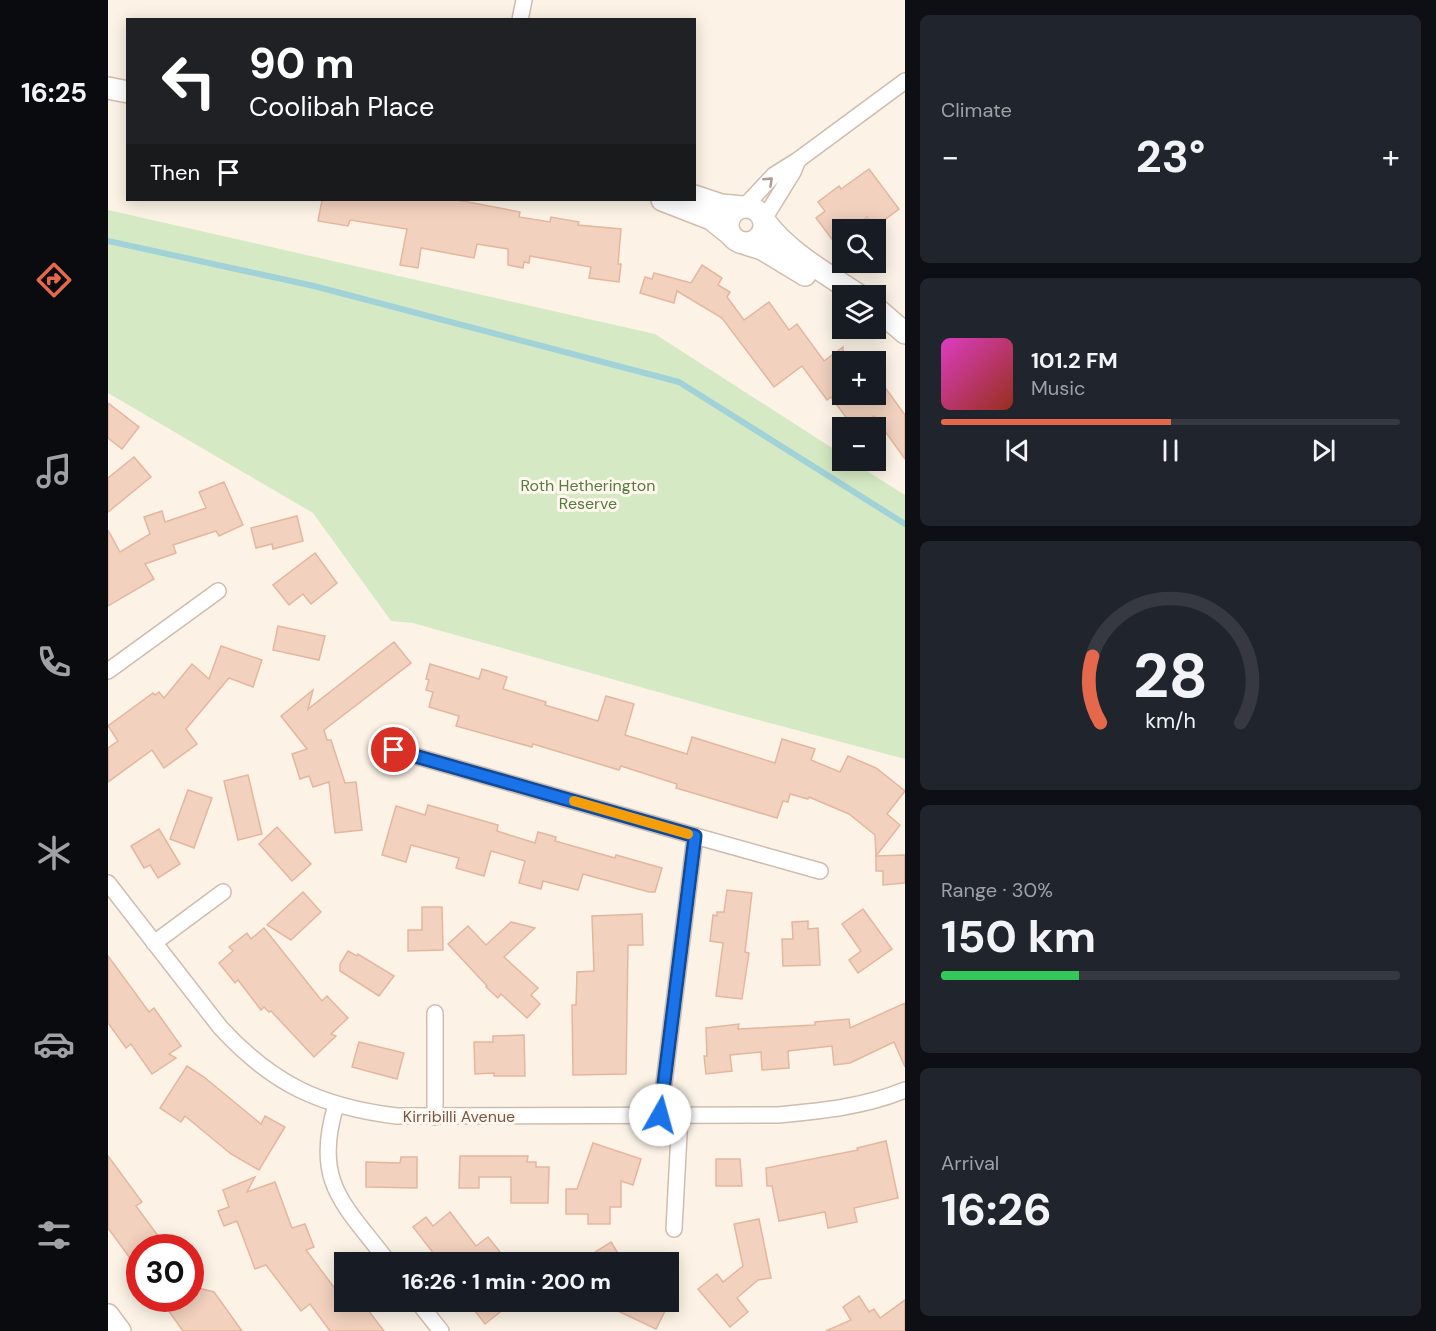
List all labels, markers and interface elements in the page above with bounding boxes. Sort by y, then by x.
text: 90 m [249,36,355,91]
icon: left [150,42,228,120]
text: 16:25 [21,75,87,110]
text: Coolibah Place [249,89,434,124]
text: Climate [941,97,1012,123]
text: 23° [1136,127,1205,186]
text: − [941,135,959,178]
text: + [1382,135,1400,178]
icon: arrive [212,156,245,189]
text: Then [150,158,200,187]
one-way arrow [761,177,772,188]
map controls [832,219,886,471]
button: search [832,219,886,273]
icon: directions [33,259,75,301]
button: layers [832,285,886,339]
text: 101.2 FM [1031,346,1118,375]
button: + [832,351,886,405]
text: Music [1031,375,1086,401]
button: − [832,417,886,471]
icon: previous [1001,434,1034,467]
icon: pause [1154,434,1187,467]
icon: next [1307,434,1340,467]
icon: music [33,450,75,492]
park label: Roth Hetherington Reserve [521,475,655,514]
text: 28 [1133,635,1208,716]
icon: phone [33,641,75,683]
text: km/h [1145,707,1196,735]
pin [368,724,419,775]
icon: arrive [377,733,410,766]
icon: climate [33,832,75,874]
text: Range · 30% [941,877,1053,903]
text: 150 km [941,907,1096,966]
icon: car [33,1023,75,1065]
position arrow [628,1083,692,1147]
street label: Kirribilli Avenue [403,1106,515,1127]
text: Arrival [941,1150,999,1176]
text: 16:26 [941,1180,1052,1239]
icon: filters [33,1214,75,1256]
speed limit sign: 30 [126,1234,204,1312]
text: 16:26 · 1 min · 200 m [402,1267,611,1296]

